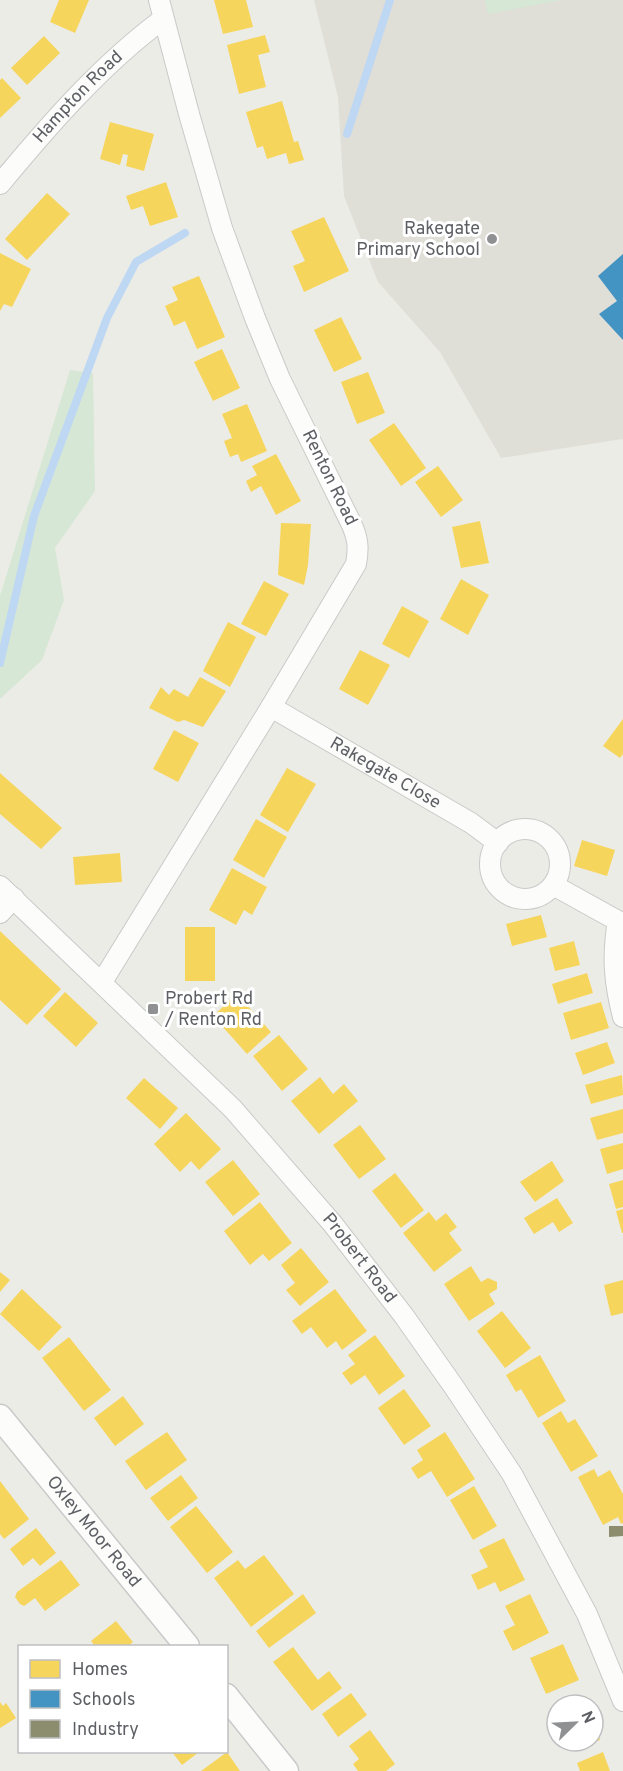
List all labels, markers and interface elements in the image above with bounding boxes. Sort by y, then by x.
street label: Hampton Road [28,46,128,148]
place label: Rakegate Primary School [356,218,480,262]
marker: Rakegate Primary School [485,232,499,246]
street label: Renton Road [296,426,362,530]
street label: Rakegate Close [326,732,445,814]
place label: Probert Rd / Renton Rd [164,988,262,1032]
marker: Probert Rd / Renton Rd [146,1002,160,1016]
street label: Probert Road [317,1208,401,1308]
street label: Oxley Moor Road [41,1471,146,1592]
legend [18,1645,228,1753]
text: Homes [72,1659,128,1682]
text: Schools [72,1689,135,1712]
north arrow [545,1693,605,1753]
text: N [575,1708,598,1727]
text: Industry [72,1719,139,1742]

